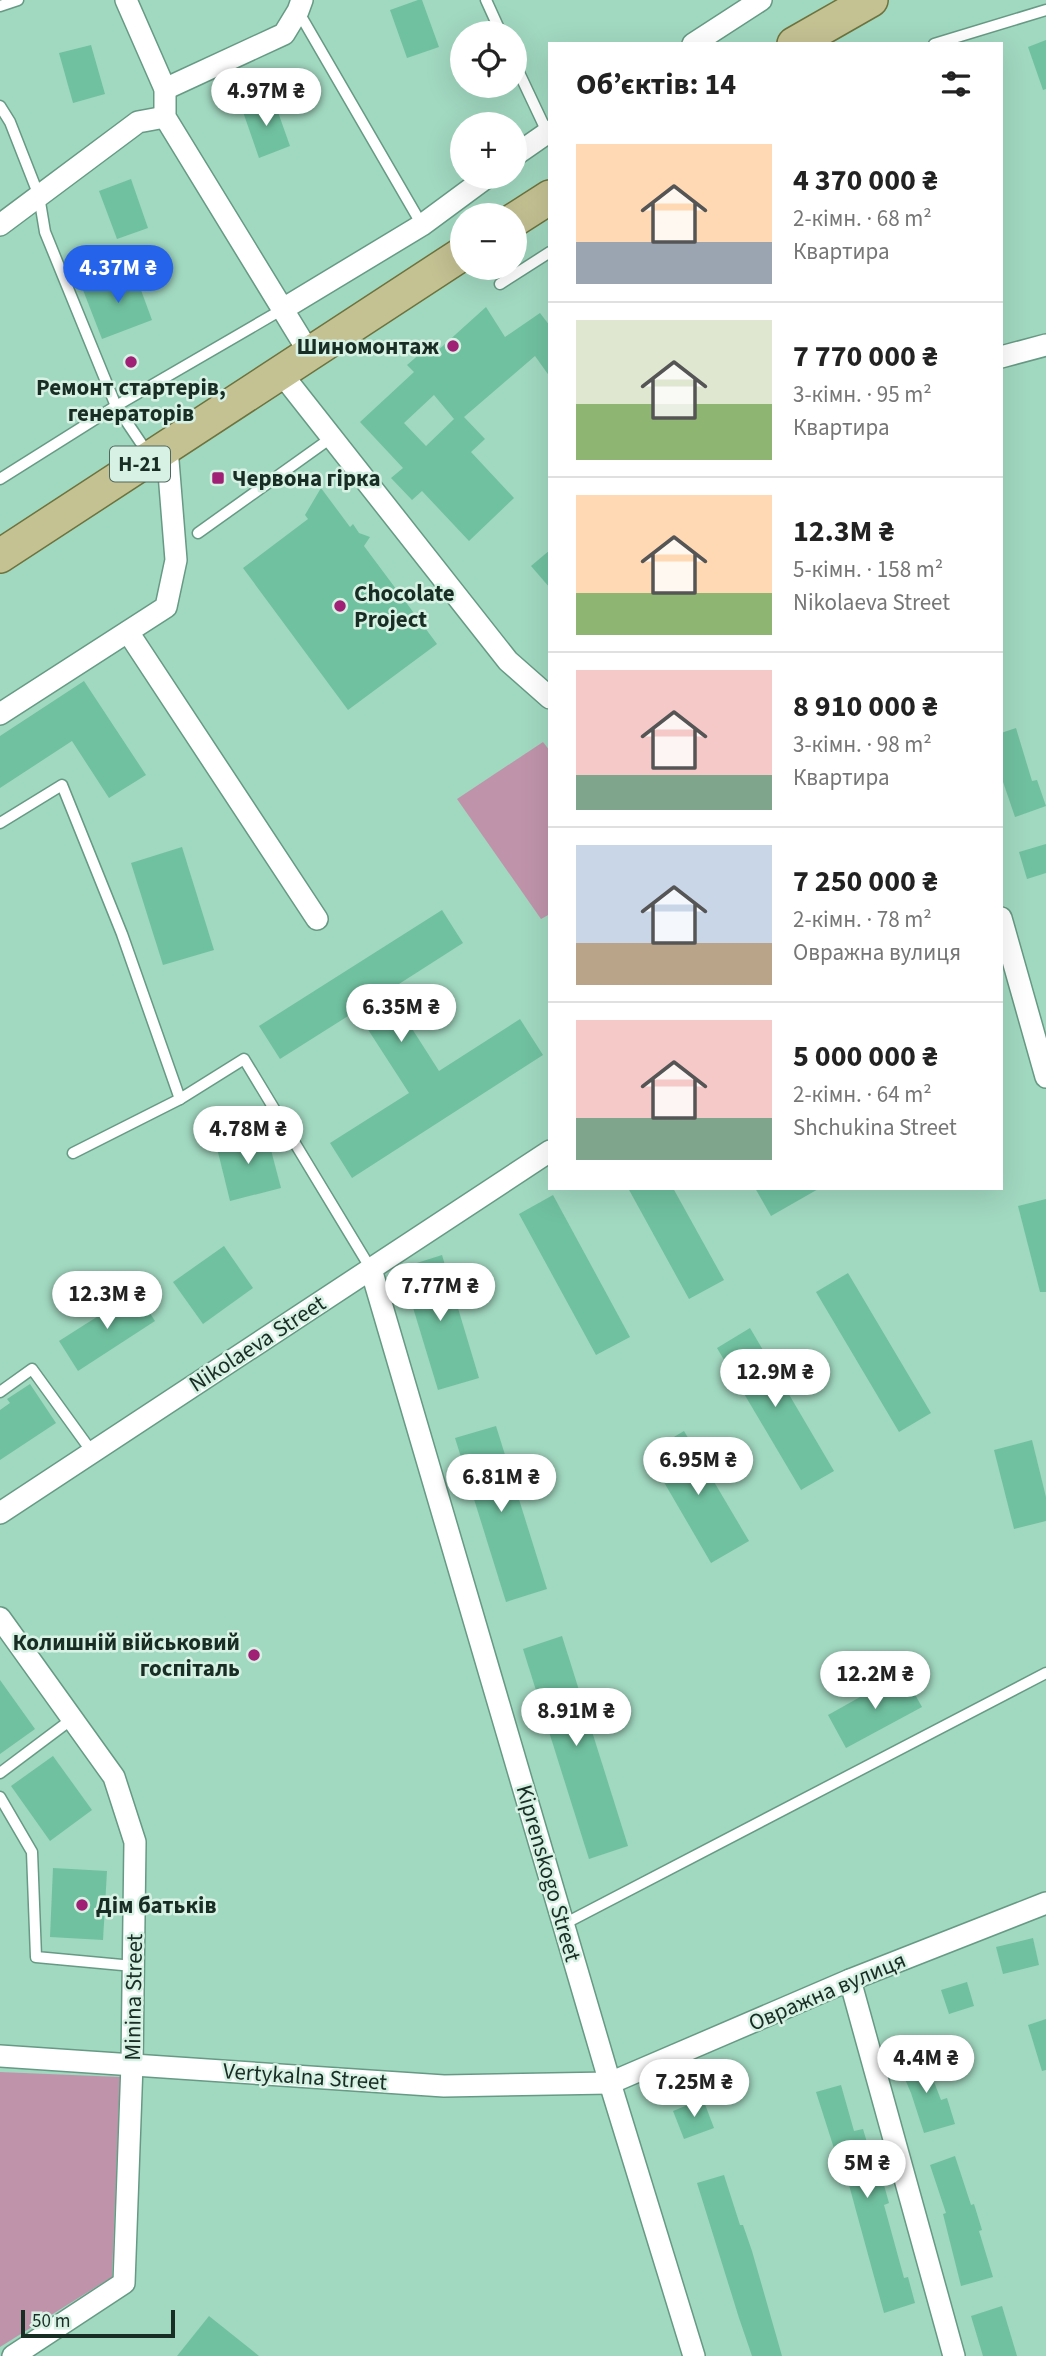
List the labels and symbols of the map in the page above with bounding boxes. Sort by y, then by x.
pin: 4.97M ₴ [201,68,331,128]
pin: 4.37M ₴ [53,246,183,305]
place label: Шиномонтаж [297,330,439,363]
marker: Шиномонтаж [445,338,461,354]
marker: Ремонт стартерів, генераторів [123,354,139,370]
place label: Ремонт стартерів, генераторів [36,371,226,430]
road number: Н-21 [110,447,170,482]
place label: Червона гірка [232,462,381,495]
marker: Червона гірка [210,470,226,486]
place label: Chocolate Project [354,577,455,636]
marker: Chocolate Project [332,598,348,614]
pin: 6.35M ₴ [336,984,466,1044]
pin: 4.78M ₴ [183,1106,313,1166]
pin: 7.77M ₴ [375,1264,505,1323]
pin: 12.3M ₴ [42,1272,172,1331]
street label: Nikolaeva Street [182,1287,332,1400]
pin: 12.9M ₴ [710,1350,840,1409]
pin: 6.95M ₴ [633,1438,763,1497]
pin: 6.81M ₴ [436,1454,566,1514]
place label: Колишній військовий госпіталь [12,1626,240,1685]
marker: Колишній військовий госпіталь [246,1647,262,1663]
pin: 12.2M ₴ [810,1652,940,1711]
pin: 8.91M ₴ [511,1688,641,1748]
street label: Kiprenskogo Street [508,1781,590,1966]
place label: Дім батьків [96,1889,217,1922]
marker: Дім батьків [74,1897,90,1913]
street label: Minina Street [116,1933,151,2061]
street label: Овражна вулиця [743,1943,911,2039]
pin: 4.4M ₴ [869,2036,983,2095]
street label: Vertykalna Street [222,2054,388,2099]
pin: 7.25M ₴ [629,2060,759,2119]
pin: 5M ₴ [826,2140,908,2200]
scale bar [21,2307,175,2339]

